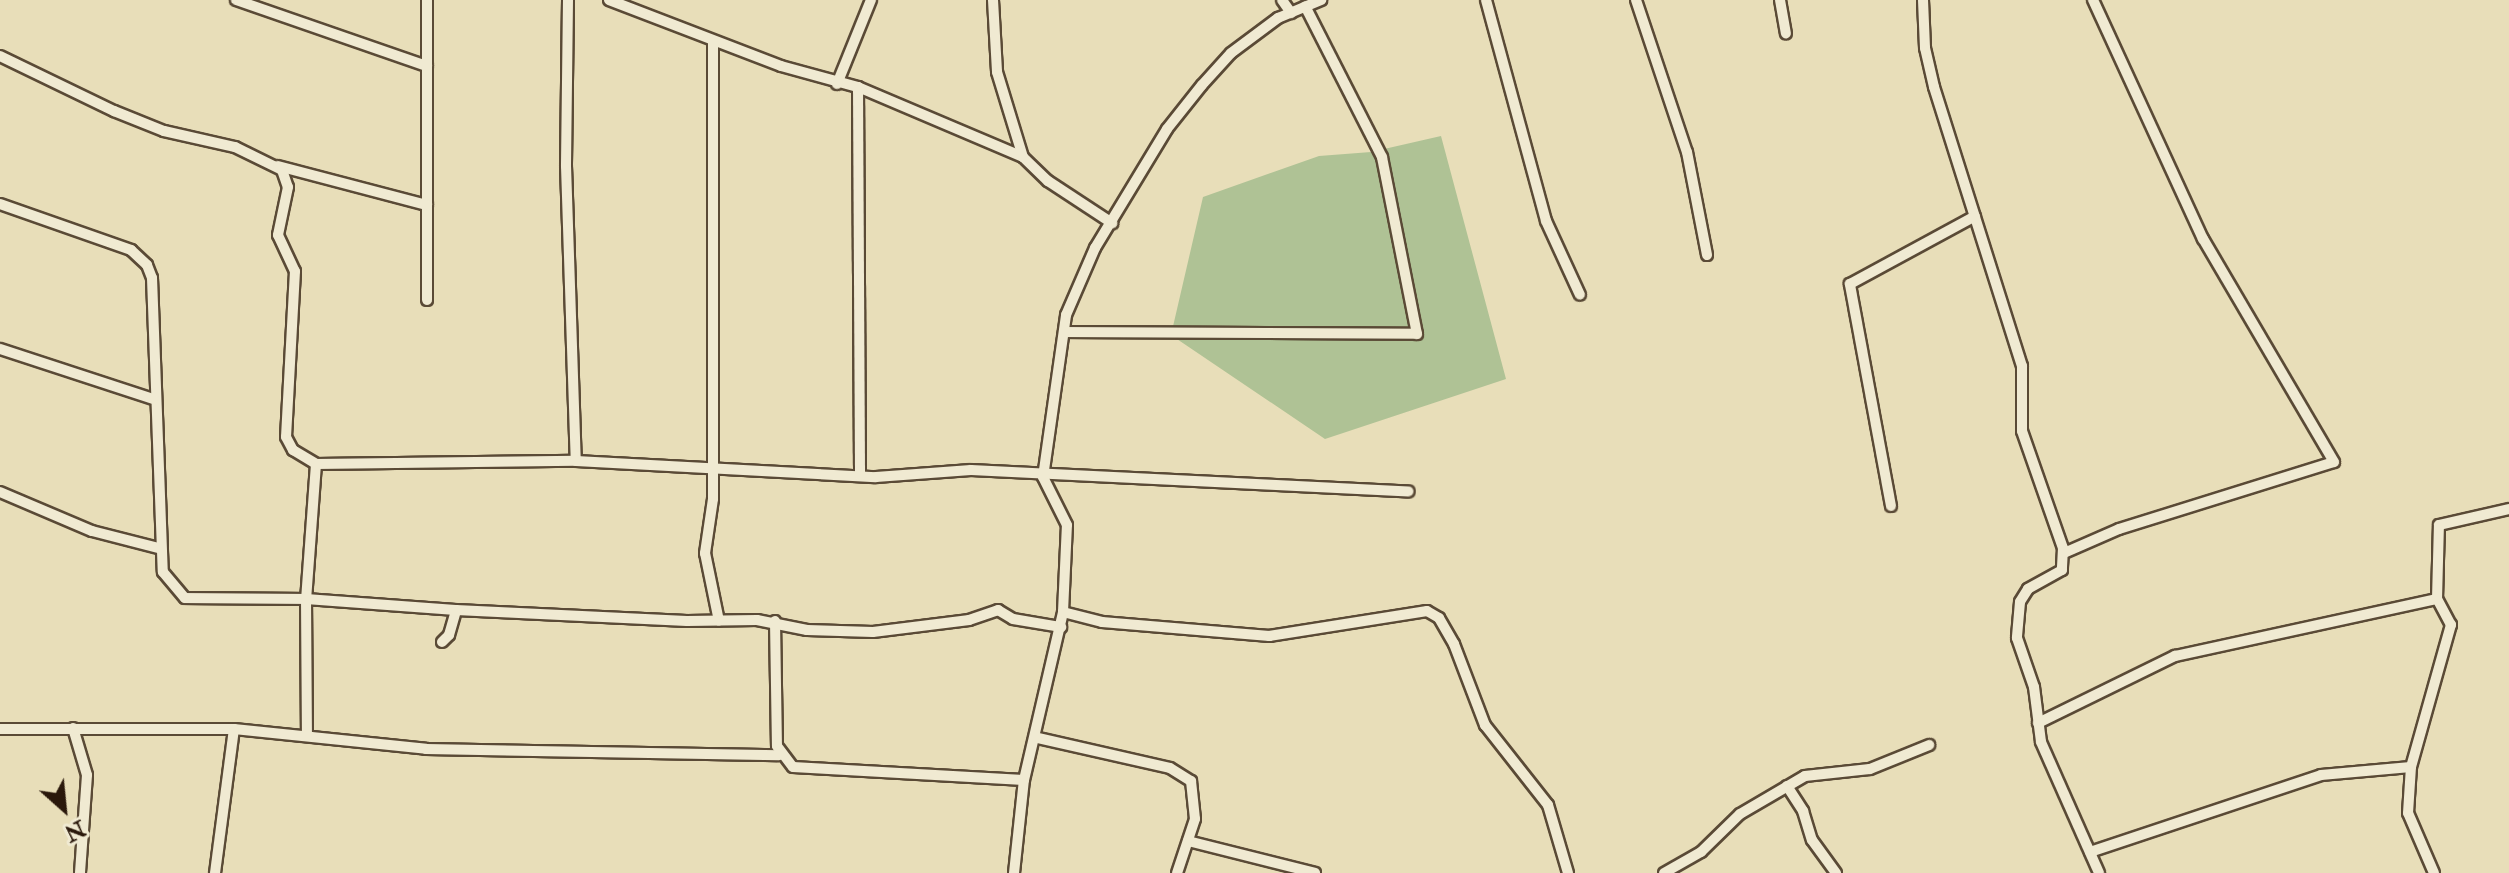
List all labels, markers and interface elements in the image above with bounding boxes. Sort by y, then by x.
north arrow [24,769,104,849]
text: N [60,813,90,847]

